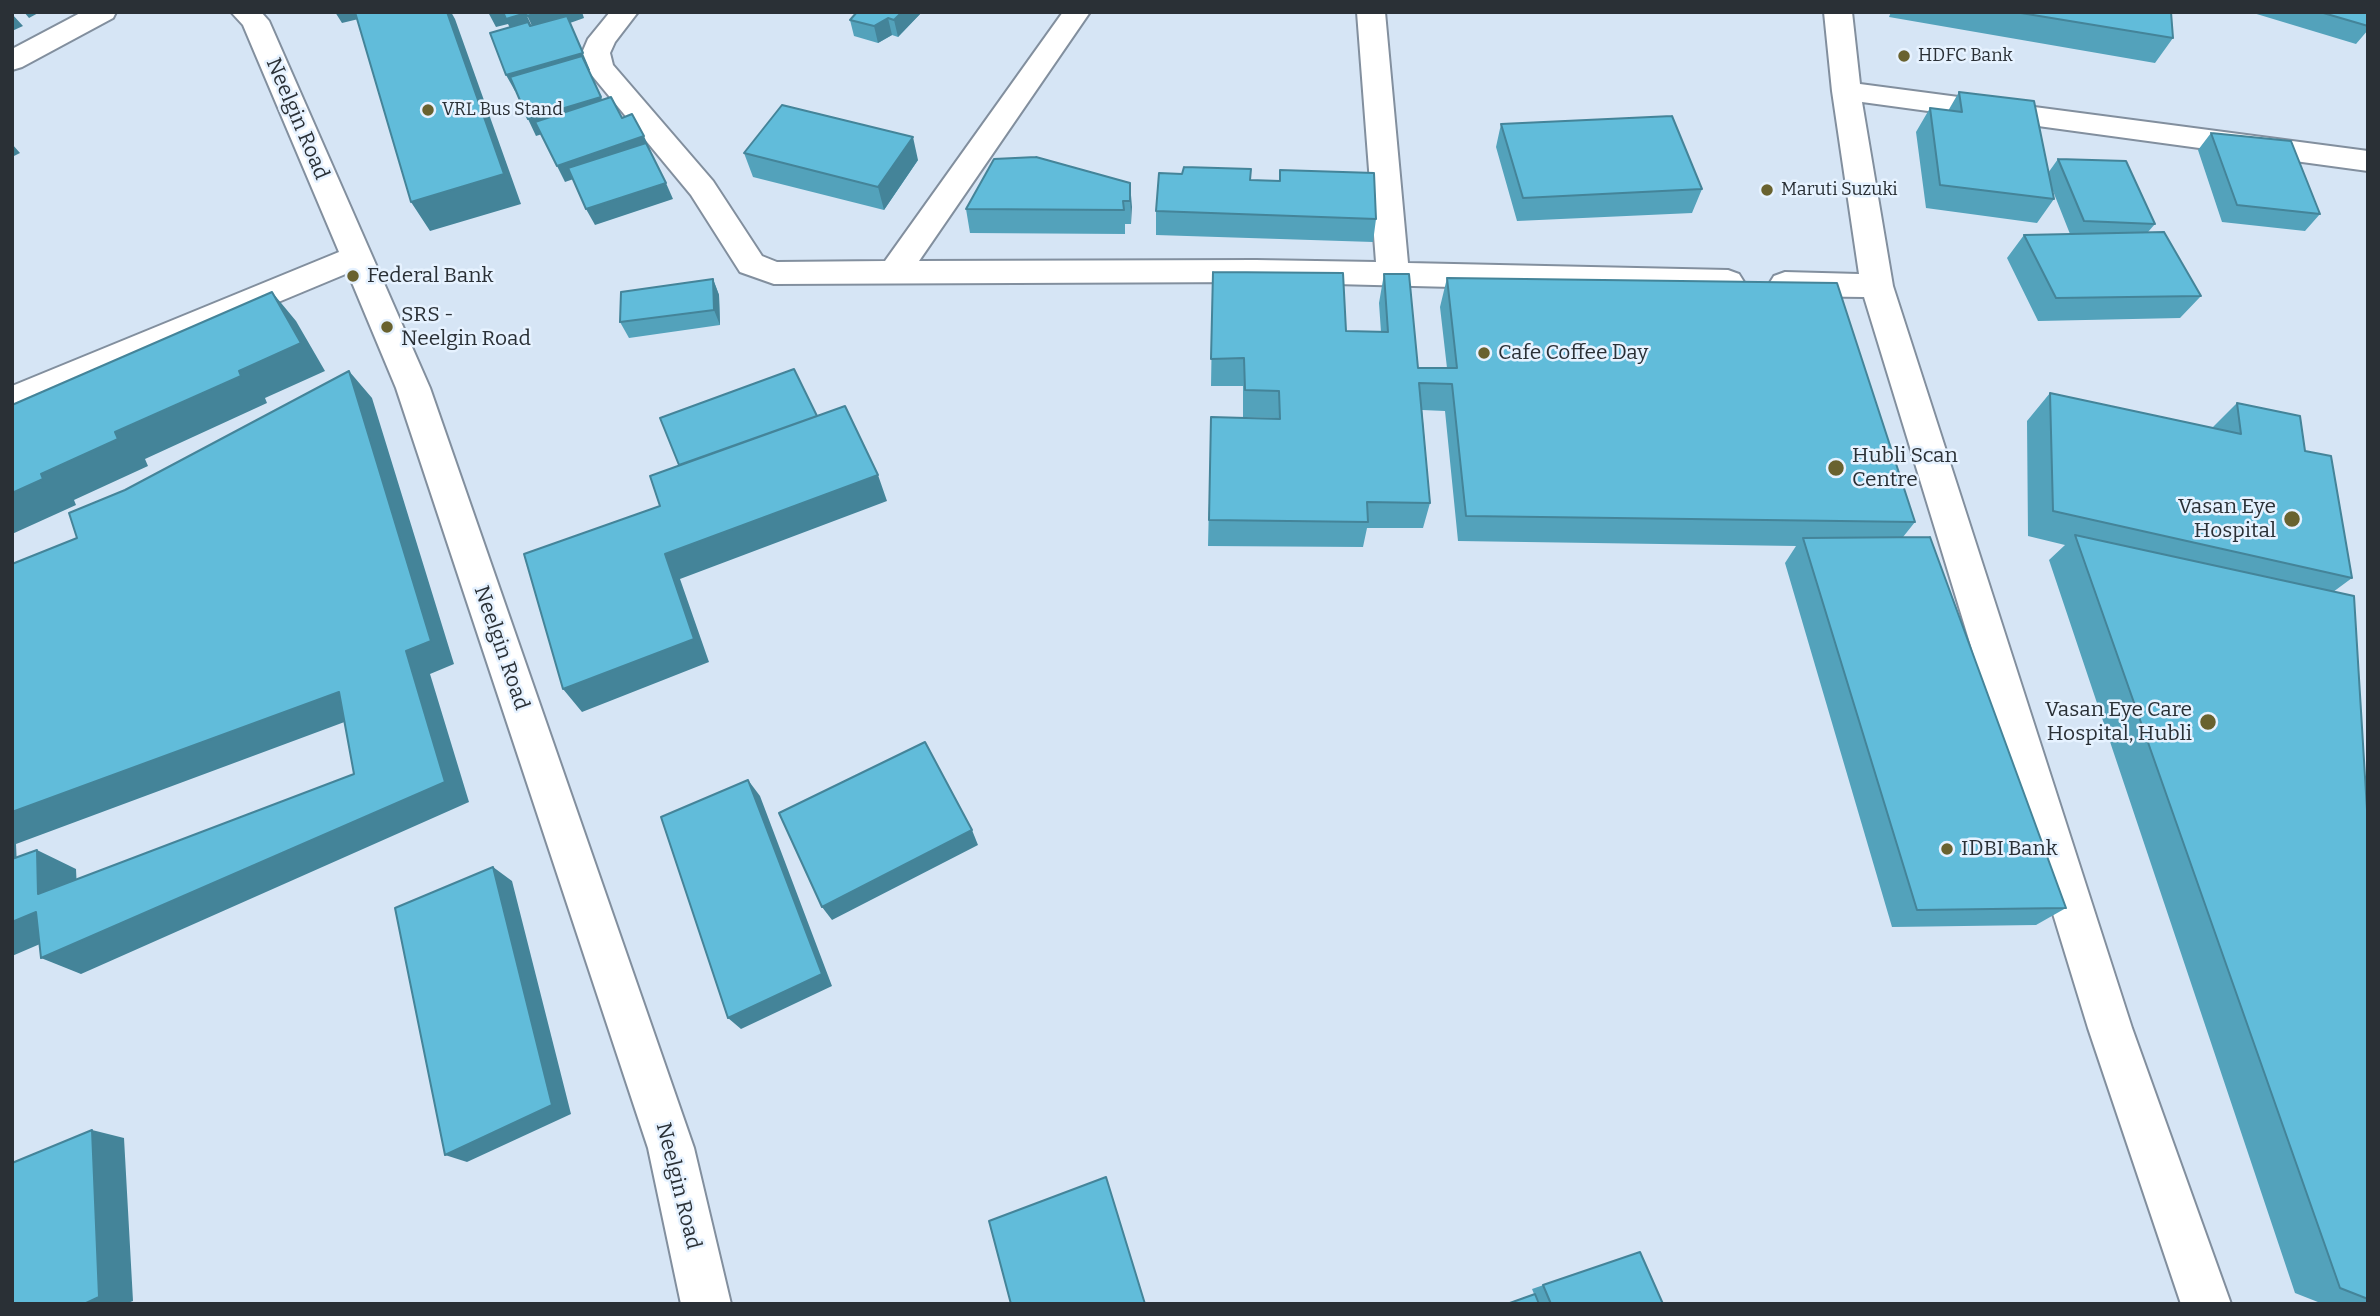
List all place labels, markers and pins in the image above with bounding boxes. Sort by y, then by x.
place label: HDFC Bank [1918,45,2013,67]
marker: HDFC Bank [1896,48,1912,64]
place label: VRL Bus Stand [442,99,563,121]
marker: VRL Bus Stand [420,102,436,118]
place label: Maruti Suzuki [1781,179,1898,201]
marker: Maruti Suzuki [1759,182,1775,198]
place label: Federal Bank [367,263,493,289]
marker: Federal Bank [345,268,361,284]
place label: SRS - Neelgin Road [401,302,531,352]
marker: SRS - Neelgin Road [379,319,395,335]
place label: Cafe Coffee Day [1498,340,1648,366]
marker: Cafe Coffee Day [1476,345,1492,361]
place label: Hubli Scan Centre [1852,443,1958,493]
marker: Hubli Scan Centre [1826,458,1846,478]
place label: Vasan Eye Hospital [2178,494,2276,544]
marker: Vasan Eye Hospital [2282,509,2302,529]
place label: Vasan Eye Care Hospital, Hubli [2045,697,2192,747]
marker: Vasan Eye Care Hospital, Hubli [2198,712,2218,732]
place label: IDBI Bank [1961,836,2058,862]
marker: IDBI Bank [1939,841,1955,857]

